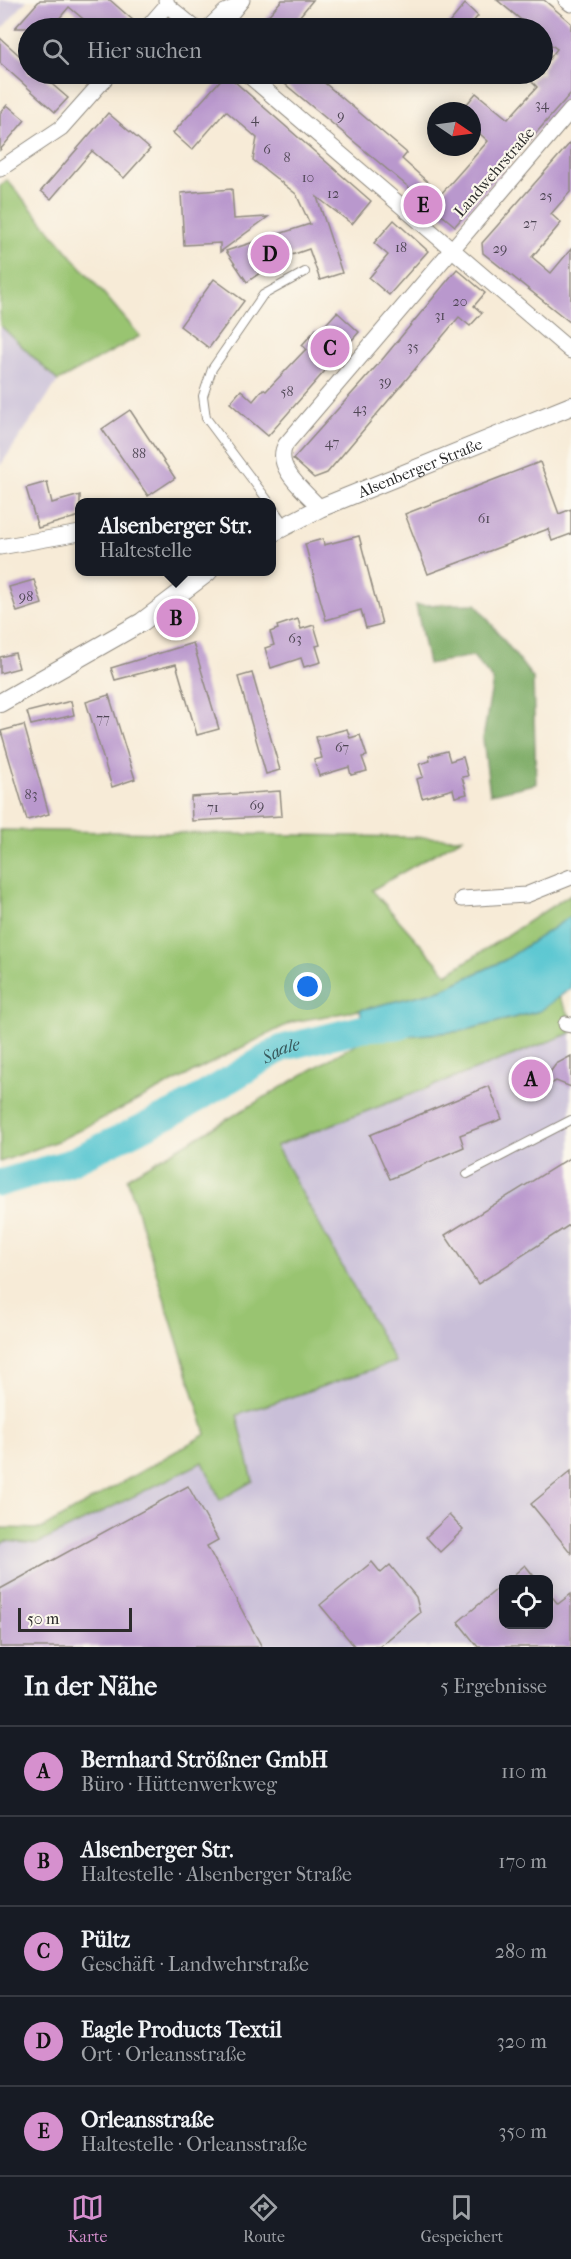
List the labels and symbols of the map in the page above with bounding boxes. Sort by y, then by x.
house number: 34 [535,96,550,113]
north arrow [427,102,481,156]
house number: 9 [337,107,345,124]
house number: 4 [251,110,260,127]
street label: Landwehrstraße [450,123,538,221]
house number: 6 [263,141,271,158]
house number: 8 [283,149,291,166]
house number: 10 [302,169,314,186]
pin: E [404,182,442,228]
house number: 12 [327,185,339,202]
house number: 25 [539,187,553,204]
house number: 27 [523,215,537,232]
pin: D [250,232,290,276]
house number: 18 [395,239,407,256]
house number: 29 [493,240,507,257]
house number: 20 [453,293,467,310]
house number: 31 [435,307,445,324]
pin: C [310,326,350,370]
house number: 35 [407,338,419,355]
house number: 39 [378,373,392,390]
house number: 58 [280,383,294,400]
house number: 43 [353,400,367,417]
house number: 47 [325,434,340,451]
street label: Alsenberger Straße [354,434,485,502]
house number: 88 [132,445,146,462]
house number: 61 [478,510,490,527]
house number: 98 [19,588,33,605]
pin: B [156,596,195,640]
house number: 63 [288,630,302,647]
house number: 77 [96,710,110,727]
house number: 67 [335,739,349,756]
house number: 83 [25,786,37,803]
house number: 69 [250,797,264,814]
house number: 71 [207,799,219,816]
your location [293,972,322,1001]
water label: Saale [257,1033,302,1069]
pin: A [512,1056,550,1102]
scale bar [18,1605,132,1632]

